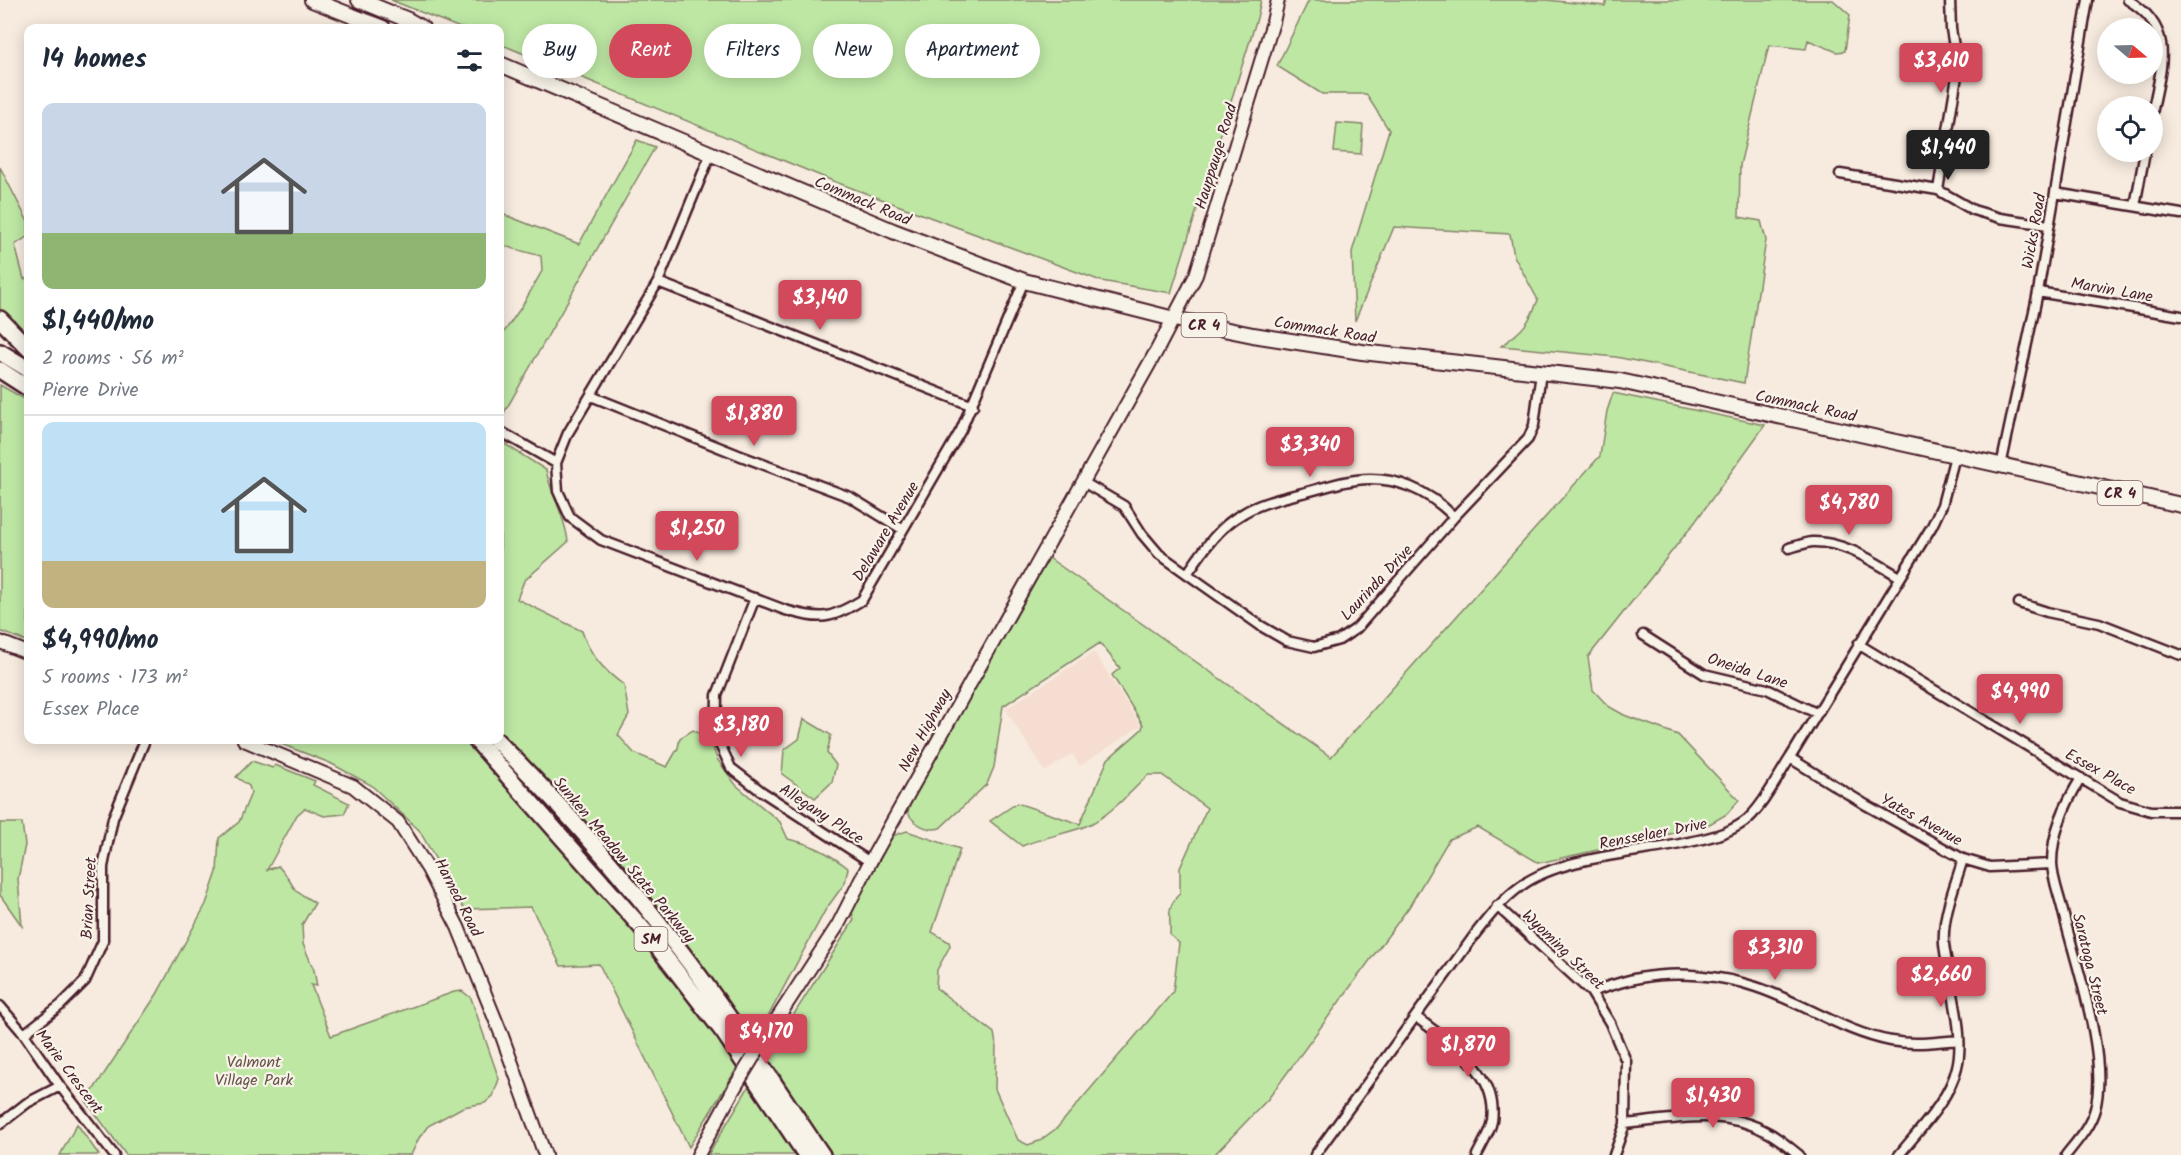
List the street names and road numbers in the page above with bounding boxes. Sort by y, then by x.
street label: Hauppauge Road [1188,99,1245,213]
street label: Commack Road [810,170,916,233]
street label: Wicks Road [2016,191,2054,271]
street label: Marvin Lane [2069,271,2155,310]
street label: Commack Road [1272,310,1379,351]
road number: CR 4 [1182,313,1226,337]
street label: Commack Road [1753,384,1860,430]
street label: Delaware Avenue [846,477,926,587]
road number: CR 4 [2098,481,2142,505]
street label: Laurinda Drive [1335,539,1419,627]
street label: Oneida Lane [1704,647,1791,696]
street label: New Highway [892,684,959,777]
street label: Essex Place [2060,743,2140,802]
street label: Sunken Meadow State Parkway [546,771,702,949]
street label: Allegany Place [774,777,869,851]
street label: Yates Avenue [1876,787,1967,853]
street label: Rensselaer Drive [1597,812,1709,857]
street label: Harned Road [427,854,489,942]
street label: Brian Street [75,856,104,940]
street label: Wyoming Street [1516,904,1611,997]
street label: Saratoga Street [2065,911,2114,1019]
road number: SM [634,927,668,951]
street label: Marie Crescent [28,1024,110,1120]

